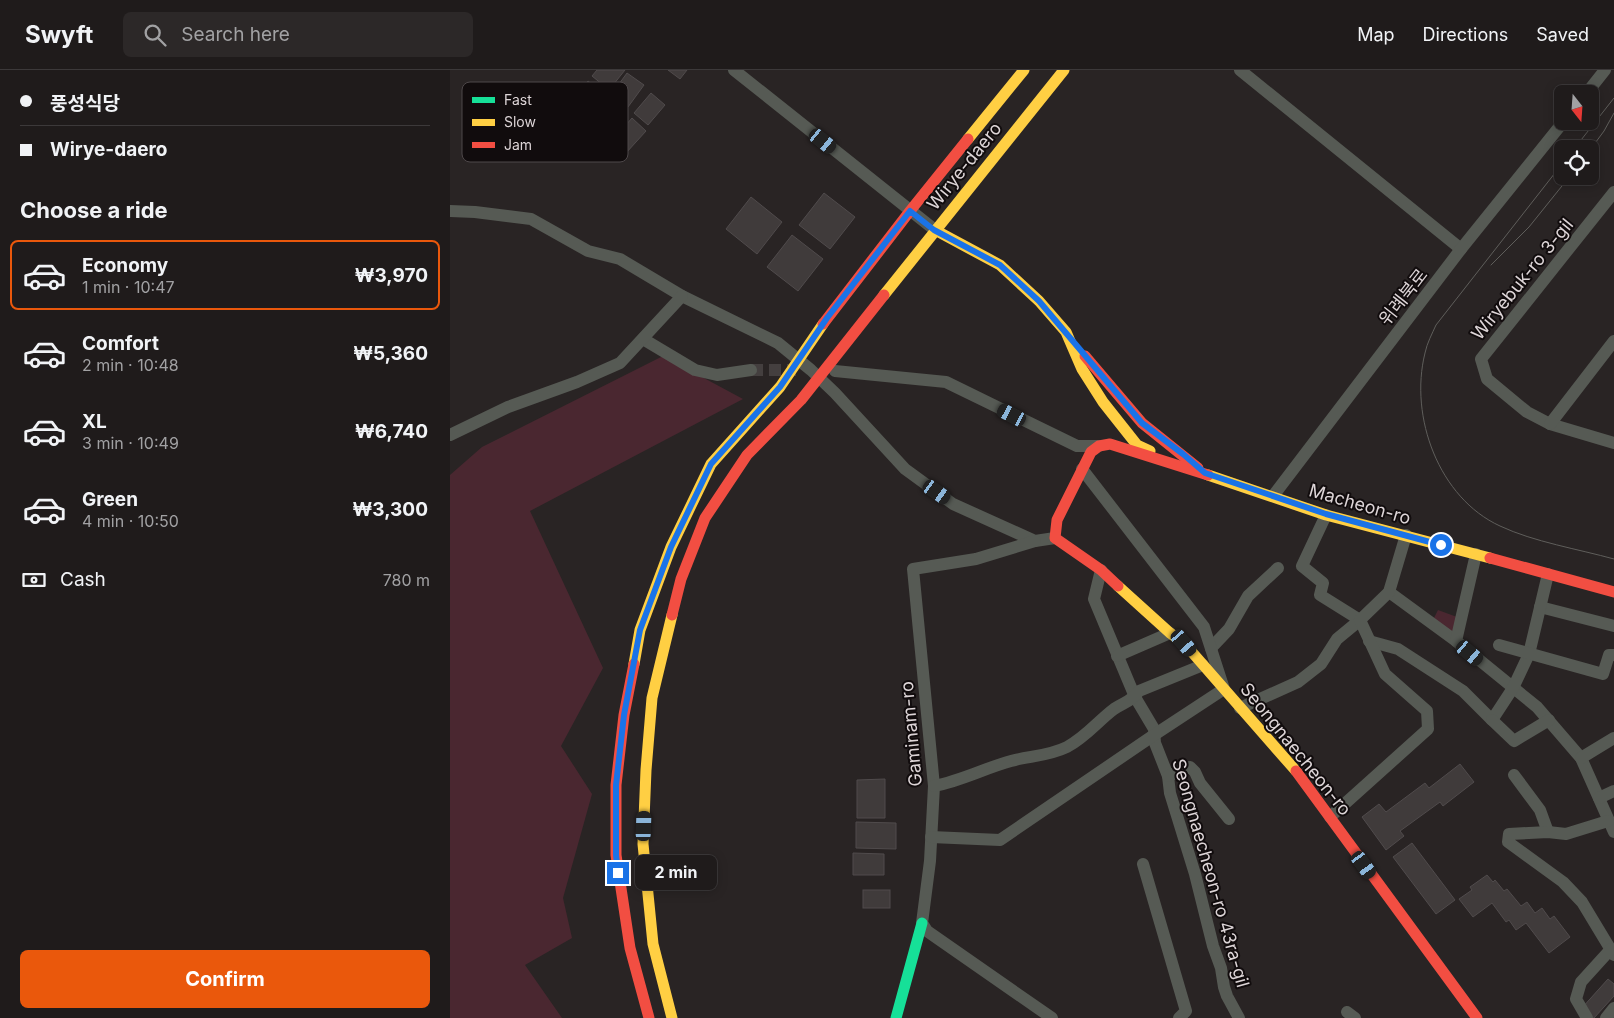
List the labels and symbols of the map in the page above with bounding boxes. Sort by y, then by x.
legend [462,82,628,162]
north arrow [1554,85,1599,130]
text: Fast [504,91,532,108]
text: Slow [504,113,536,130]
street label: Wirye-daero [922,118,1006,214]
car [806,126,839,156]
text: Jam [504,136,532,153]
street label: Wiryebuk-ro 3-gil [1467,214,1577,344]
street label: 위례북로 [1374,264,1432,330]
car [995,402,1028,428]
car [920,477,953,507]
street label: Macheon-ro [1307,479,1413,529]
route start [1430,534,1452,556]
car [1168,627,1199,659]
car [1453,638,1486,668]
street label: Seongnaecheon-ro [1236,679,1356,819]
street label: Gaminam-ro [896,680,926,788]
street label: Seongnaecheon-ro 43ra-gil [1168,756,1254,990]
car [635,811,652,841]
car [1349,848,1378,882]
callout: 2 min [636,856,718,890]
route end [607,862,629,884]

